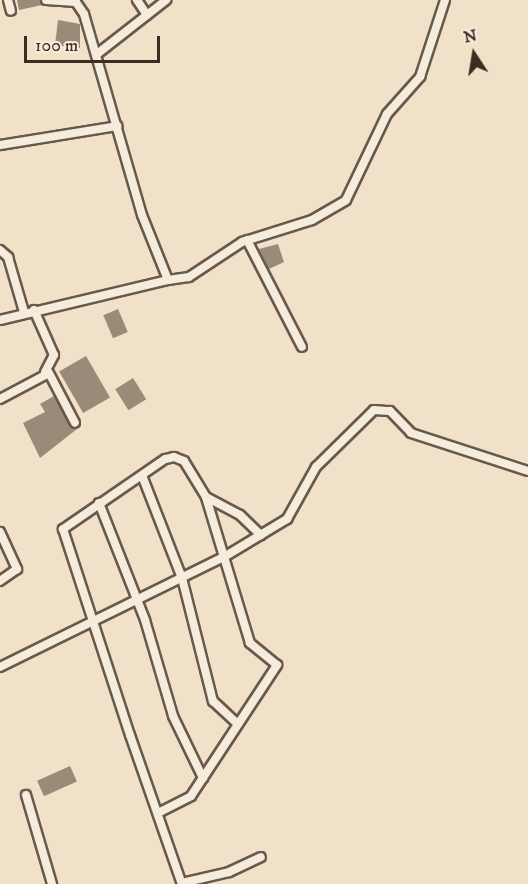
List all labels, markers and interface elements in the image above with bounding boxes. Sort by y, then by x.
scale bar [27,24,164,62]
north arrow [444,24,504,84]
text: N [462,25,479,48]
text: 100 m [35,35,78,57]

